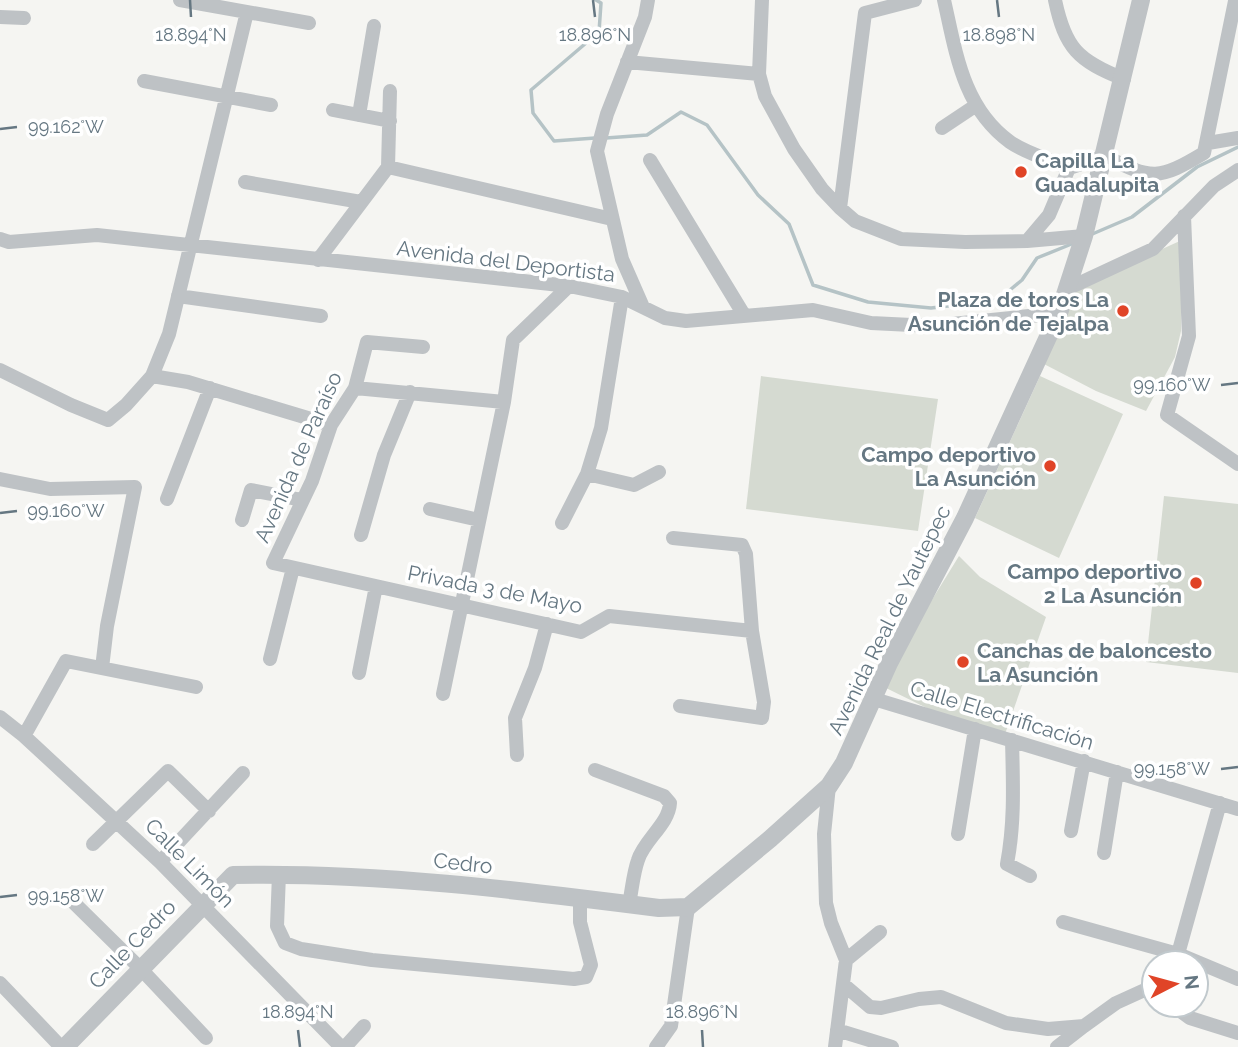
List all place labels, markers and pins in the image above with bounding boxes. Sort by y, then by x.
place label: Capilla La Guadalupita [1035,148,1159,197]
marker: Capilla La Guadalupita [1013,164,1029,180]
place label: Plaza de toros La Asunción de Tejalpa [908,287,1109,336]
marker: Plaza de toros La Asunción de Tejalpa [1115,303,1131,319]
place label: Campo deportivo La Asunción [861,442,1036,491]
marker: Campo deportivo La Asunción [1042,458,1058,474]
place label: Campo deportivo 2 La Asunción [1007,559,1182,608]
marker: Campo deportivo 2 La Asunción [1188,575,1204,591]
place label: Canchas de baloncesto La Asunción [977,638,1212,687]
marker: Canchas de baloncesto La Asunción [955,654,971,670]

